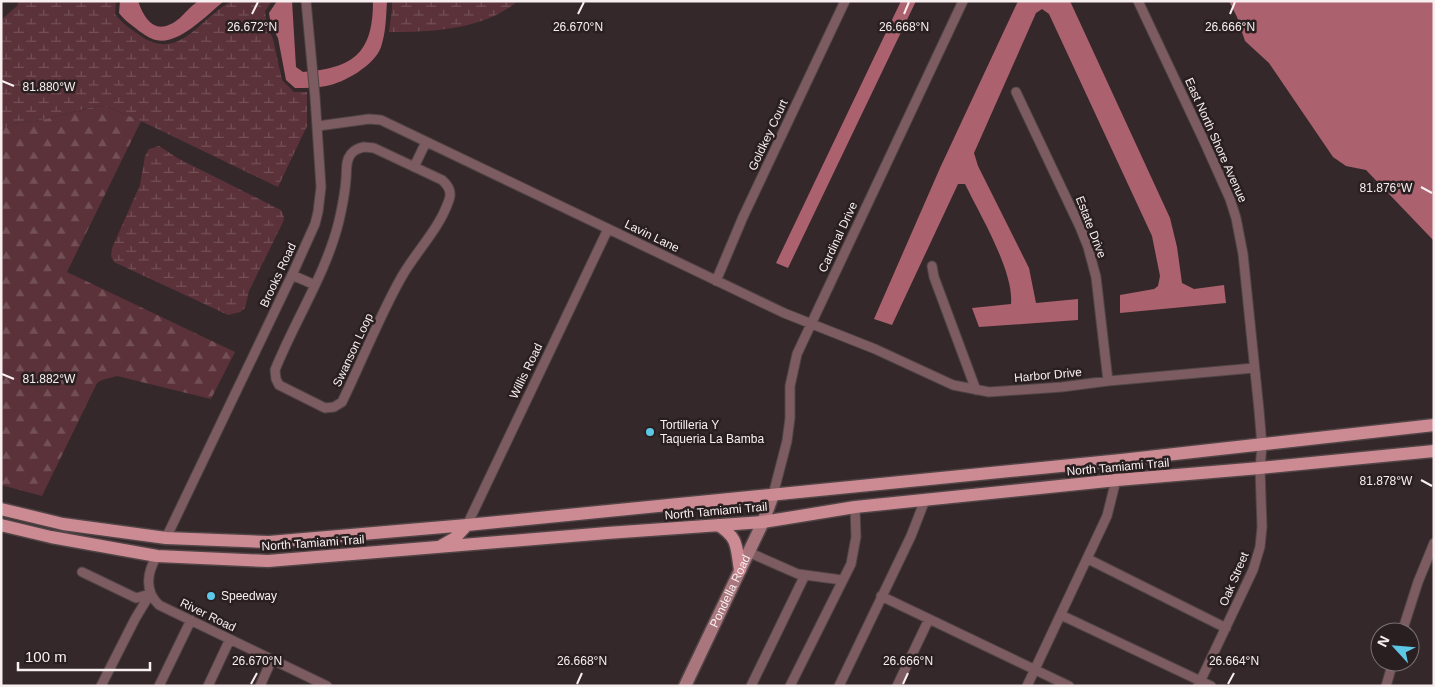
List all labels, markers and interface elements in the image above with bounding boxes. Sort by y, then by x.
text: 26.672°N [227,20,277,34]
text: 26.670°N [553,20,603,34]
text: 26.668°N [879,20,929,34]
text: 26.666°N [1205,20,1255,34]
street label: East North Shore Avenue [1182,75,1250,205]
text: 81.880°W [23,80,76,94]
street label: Goldkey Court [745,97,791,173]
text: 81.876°W [1360,181,1413,195]
street label: Estate Drive [1073,194,1109,260]
street label: Cardinal Drive [816,199,861,274]
street label: Lavin Lane [623,217,682,255]
street label: Brooks Road [257,241,299,309]
street label: Swanson Loop [330,311,376,389]
street label: Willis Road [507,341,545,401]
street label: Harbor Drive [1014,365,1083,385]
text: 81.882°W [23,372,76,386]
place label: Tortilleria Y Taqueria La Bamba [660,418,764,446]
marker: Tortilleria Y Taqueria La Bamba [644,426,656,438]
street label: North Tamiami Trail [1066,456,1170,478]
text: 81.878°W [1360,474,1413,488]
street label: North Tamiami Trail [664,500,768,522]
street label: North Tamiami Trail [261,532,365,554]
street label: Oak Street [1216,549,1252,608]
street label: Pondella Road [707,553,753,630]
place label: Speedway [221,589,277,603]
marker: Speedway [205,590,217,602]
street label: River Road [178,596,238,634]
north arrow [1370,622,1420,672]
text: N [1374,633,1393,649]
scale bar [18,640,150,672]
text: 100 m [25,648,67,665]
text: 26.670°N [232,654,282,668]
text: 26.668°N [557,654,607,668]
text: 26.666°N [883,654,933,668]
text: 26.664°N [1209,654,1259,668]

